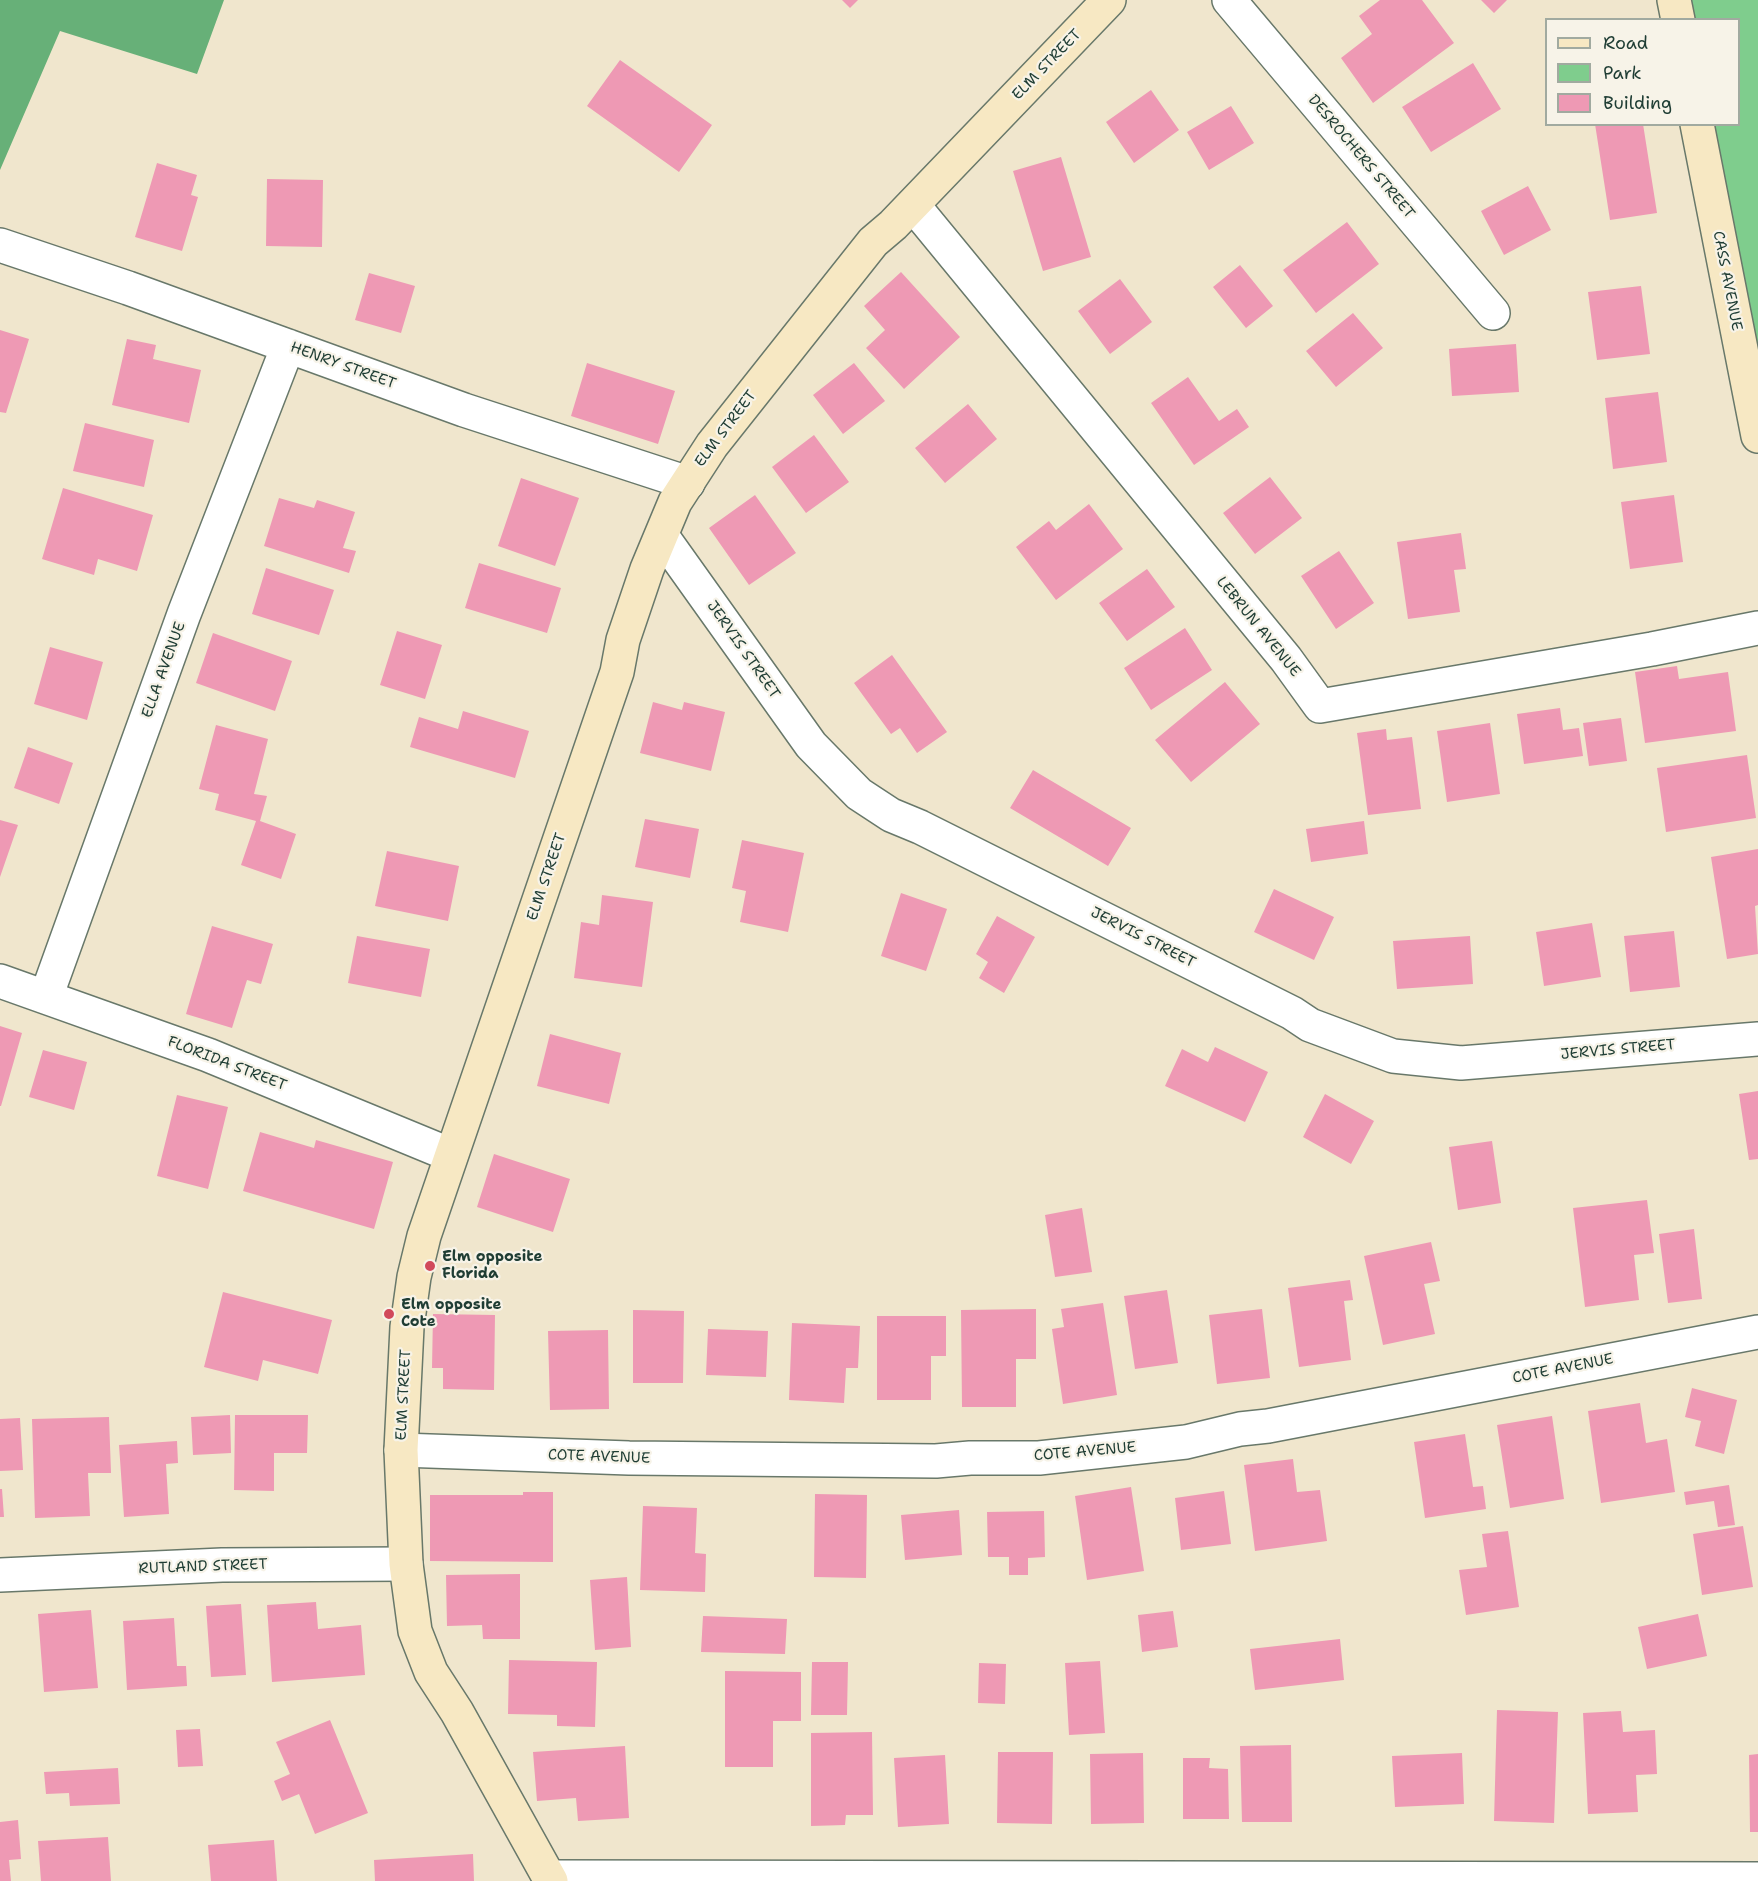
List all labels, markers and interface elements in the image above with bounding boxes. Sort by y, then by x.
legend [1545,18,1740,126]
street label: ELM STREET [1009,26,1085,104]
text: Road [1603,31,1648,55]
text: Park [1603,61,1642,85]
street label: DESROCHERS STREET [1304,91,1418,223]
text: Building [1603,91,1672,115]
street label: CASS AVENUE [1708,230,1746,332]
street label: HENRY STREET [288,339,398,393]
street label: ELM STREET [691,387,761,471]
street label: LEBRUN AVENUE [1212,573,1304,681]
street label: JERVIS STREET [703,598,783,702]
street label: ELLA AVENUE [138,619,190,721]
street label: ELM STREET [524,831,570,923]
street label: JERVIS STREET [1088,904,1198,972]
street label: FLORIDA STREET [165,1033,289,1095]
street label: JERVIS STREET [1560,1036,1676,1064]
place label: Elm opposite Florida [442,1248,542,1283]
marker: Elm opposite Florida [423,1259,437,1273]
place label: Elm opposite Cote [401,1296,501,1331]
marker: Elm opposite Cote [382,1307,396,1321]
street label: ELM STREET [393,1349,415,1441]
street label: COTE AVENUE [1511,1350,1615,1388]
street label: COTE AVENUE [1033,1439,1137,1465]
street label: COTE AVENUE [547,1446,651,1468]
street label: RUTLAND STREET [138,1556,268,1578]

